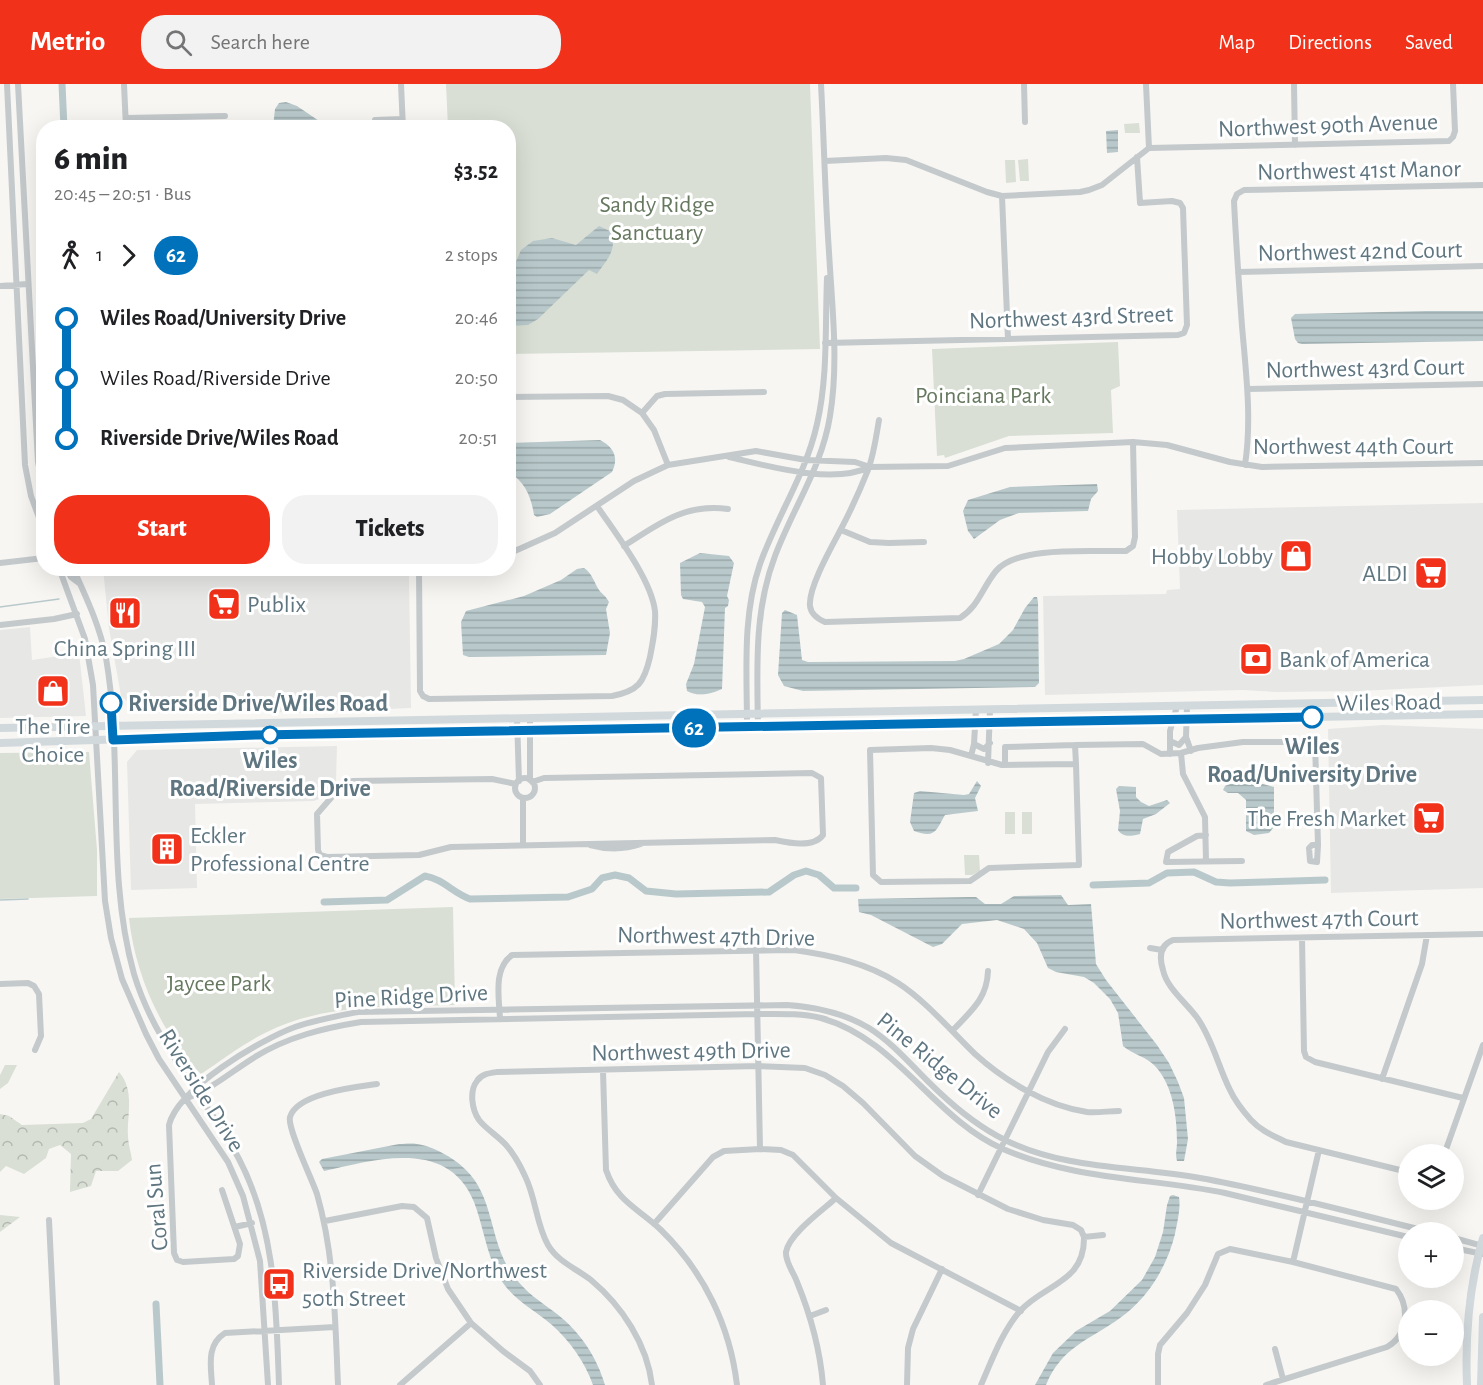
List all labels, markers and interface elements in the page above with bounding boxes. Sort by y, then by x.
search box [141,15,561,69]
icon: search [162,26,195,59]
text: Metrio [30,28,105,56]
text: Search here [210,31,310,53]
text: Map [1219,32,1255,53]
text: Directions [1288,32,1372,53]
text: Saved [1405,32,1453,53]
street label: Northwest 90th Avenue [1218,110,1439,142]
text: 6 min [54,143,128,176]
street label: Northwest 41st Manor [1257,157,1461,185]
text: $3.52 [454,160,498,182]
text: 20:45 – 20:51 · Bus [54,184,191,204]
park label: Sandy Ridge Sanctuary [599,193,715,245]
street label: Northwest 42nd Court [1257,238,1463,266]
icon: walk [54,239,87,272]
icon: forward [112,239,145,272]
text: 1 [96,245,103,265]
text: 62 [166,245,186,266]
text: 2 stops [445,245,498,265]
street label: Northwest 43rd Street [969,302,1174,334]
text: Wiles Road/University Drive [100,307,346,329]
text: 20:46 [455,308,498,328]
street label: Northwest 43rd Court [1265,355,1465,383]
text: Wiles Road/Riverside Drive [100,367,331,389]
text: 20:50 [455,368,498,388]
park label: Poinciana Park [915,384,1051,408]
text: Riverside Drive/Wiles Road [100,427,338,449]
text: 20:51 [459,428,498,448]
street label: Northwest 44th Court [1253,435,1454,459]
button: Start [54,495,270,564]
button: Tickets [282,495,498,564]
shop icon: Hobby Lobby [1278,538,1314,574]
place label: Hobby Lobby [1151,545,1273,569]
supermarket icon: ALDI [1413,555,1449,591]
place label: ALDI [1362,562,1408,586]
supermarket icon: Publix [206,586,242,622]
place label: Publix [247,593,306,617]
restaurant icon: China Spring III [107,595,143,631]
place label: China Spring III [54,637,196,661]
bank icon: Bank of America [1238,641,1274,677]
place label: Bank of America [1279,648,1430,672]
shop icon: The Tire Choice [35,673,71,709]
street label: Wiles Road [1336,690,1442,716]
marker: Riverside Drive/Wiles Road [100,692,122,714]
place label: Riverside Drive/Wiles Road [128,692,389,716]
marker: Wiles Road/University Drive [1301,706,1323,728]
line badge: 62 [667,708,721,748]
place label: The Tire Choice [15,715,91,767]
text: 62 [684,718,704,739]
marker: Wiles Road/Riverside Drive [261,726,279,744]
place label: Wiles Road/University Drive [1207,735,1417,787]
place label: Wiles Road/Riverside Drive [169,749,371,801]
supermarket icon: The Fresh Market [1411,800,1447,836]
place label: The Fresh Market [1247,807,1406,831]
place label: Eckler Professional Centre [190,824,369,876]
building icon: Eckler Professional Centre [149,831,185,867]
street label: Northwest 47th Court [1219,906,1419,934]
street label: Northwest 47th Drive [617,923,815,951]
park label: Jaycee Park [167,972,271,996]
street label: Pine Ridge Drive [334,981,489,1013]
street label: Pine Ridge Drive [872,1008,1007,1124]
street label: Riverside Drive [154,1025,248,1156]
street label: Northwest 49th Drive [591,1038,791,1066]
map controls [1398,1144,1464,1366]
button: layers [1398,1144,1464,1210]
street label: Coral Sun [141,1162,173,1252]
button: + [1398,1222,1464,1288]
place label: Riverside Drive/Northwest 50th Street [302,1259,547,1311]
bus stop icon: Riverside Drive/Northwest 50th Street [261,1266,297,1302]
button: − [1398,1300,1464,1366]

